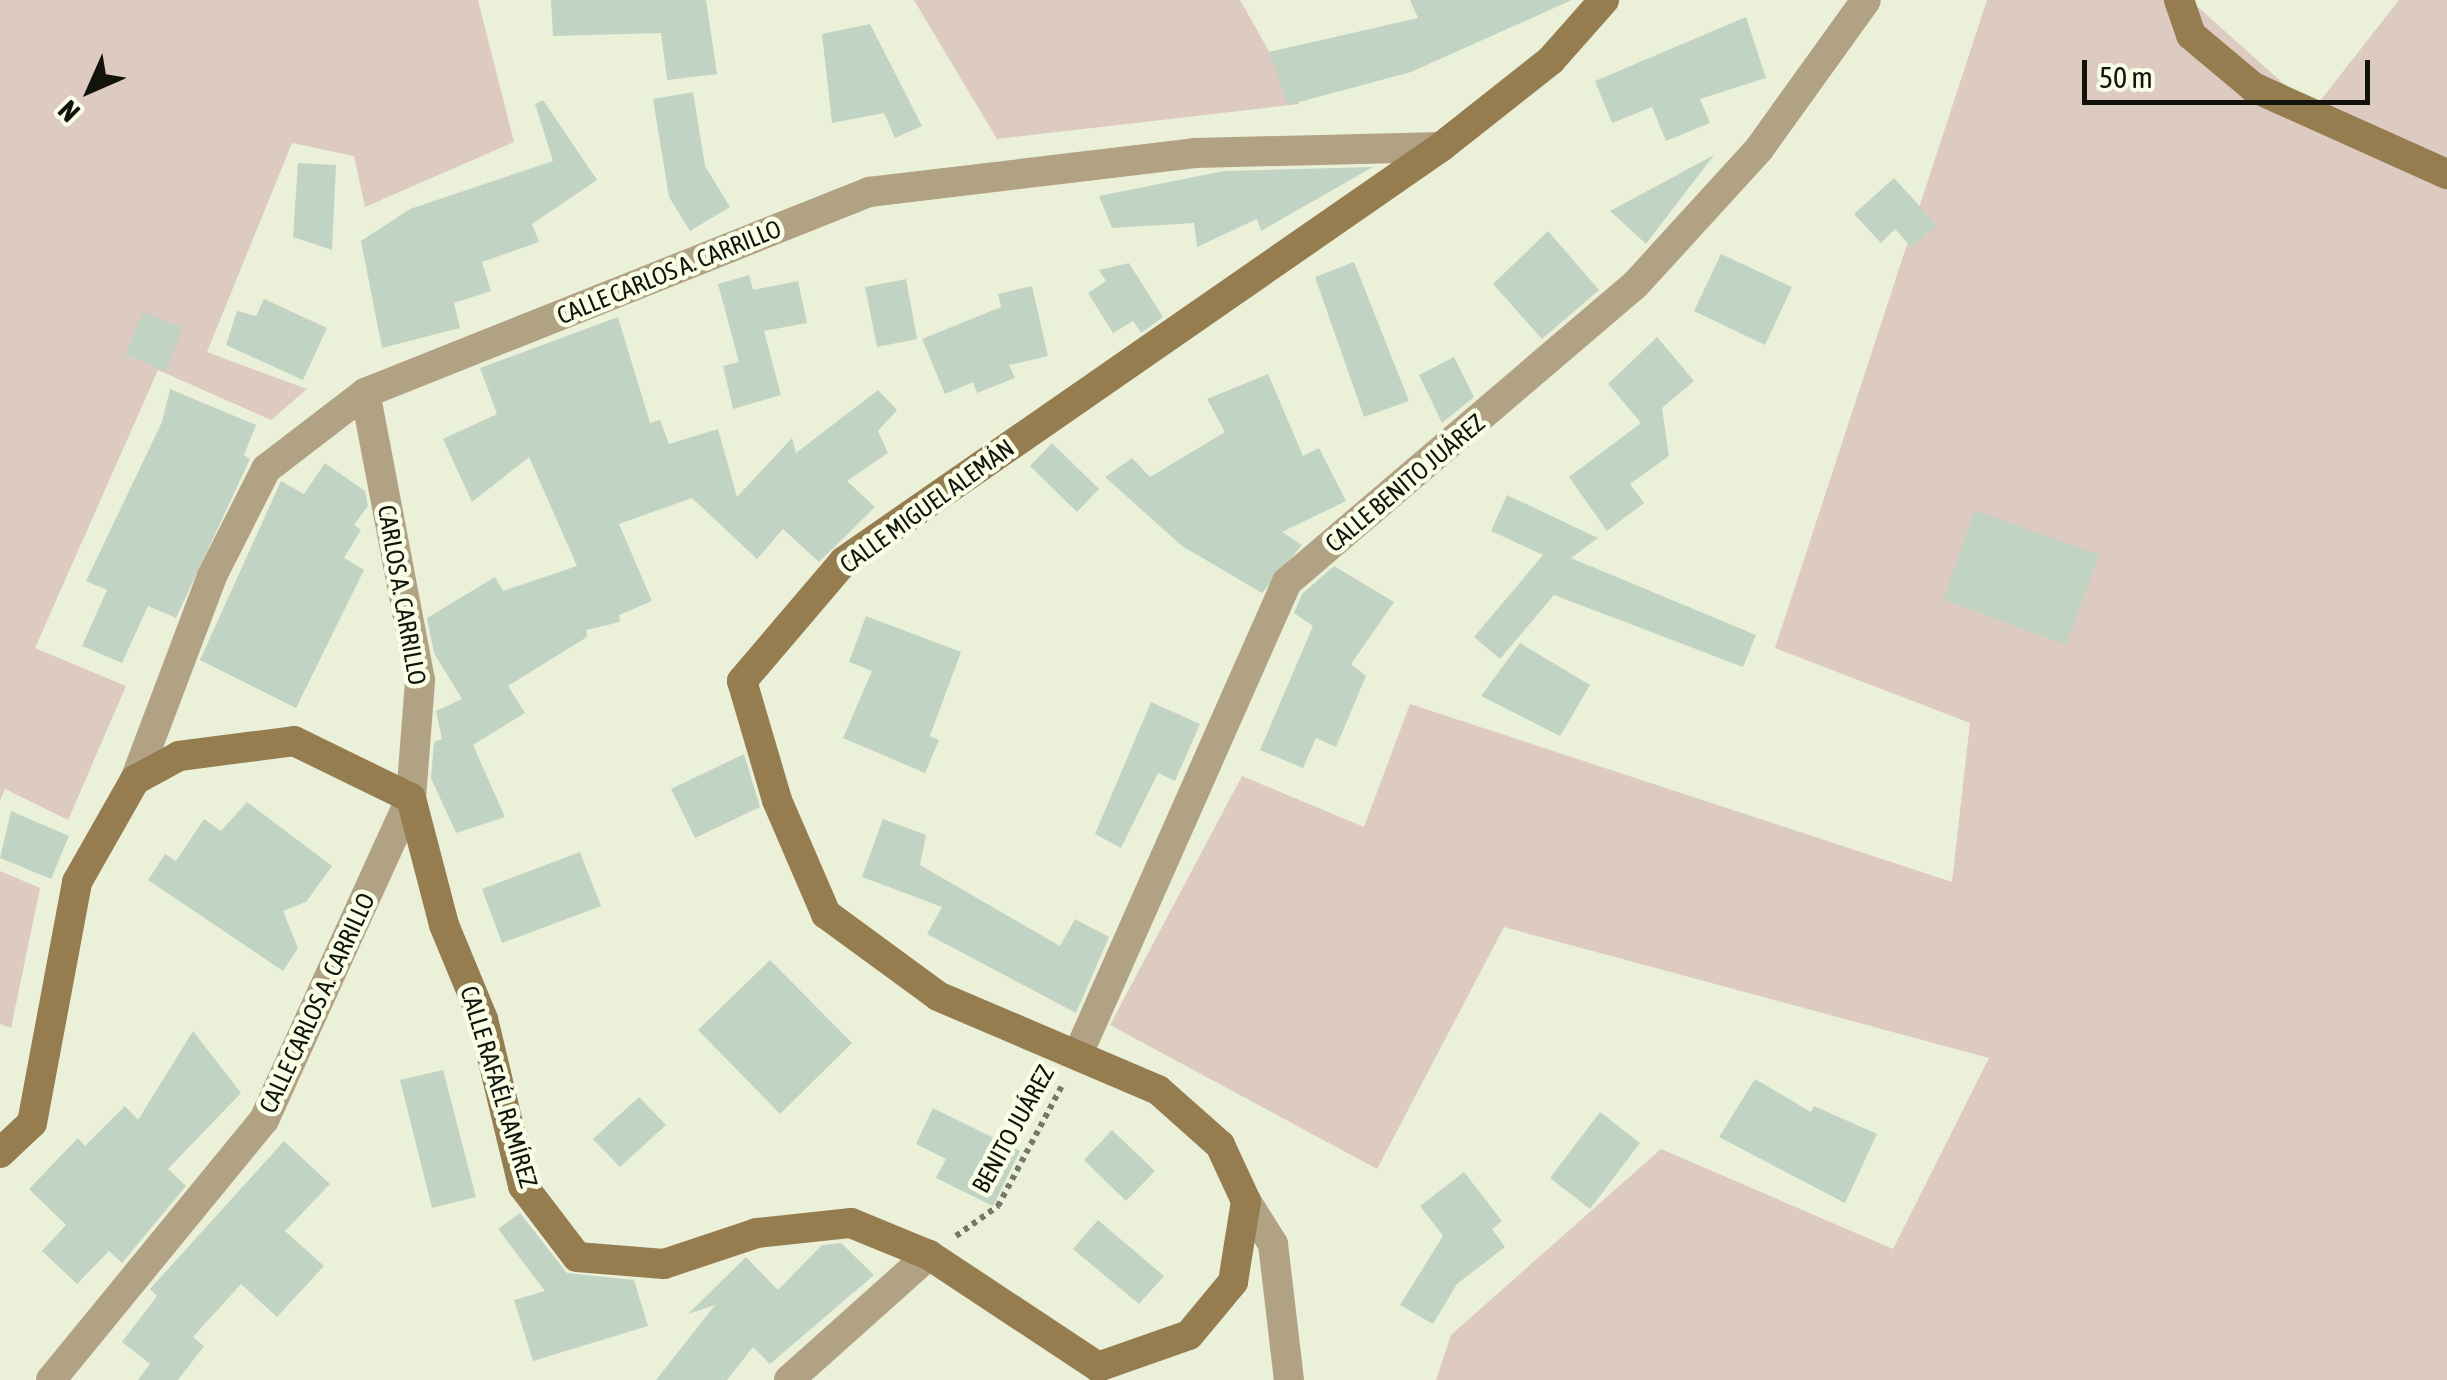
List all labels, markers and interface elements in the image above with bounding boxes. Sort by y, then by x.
north arrow [40,40,140,140]
scale bar [2087,40,2374,102]
text: 50 m [2099,60,2153,94]
text: N [52,94,86,128]
street label: CALLE CARLOS A. CARRILLO [553,213,785,331]
street label: CALLE BENITO JUÁREZ [1319,408,1491,558]
street label: CALLE MIGUEL ALEMÁN [834,433,1020,579]
street label: CARLOS A. CARRILLO [371,503,433,687]
street label: CALLE CARLOS A. CARRILLO [253,888,381,1118]
street label: CALLE RAFAÉL RAMÍREZ [454,982,544,1192]
street label: BENITO JUÁREZ [966,1060,1060,1198]

